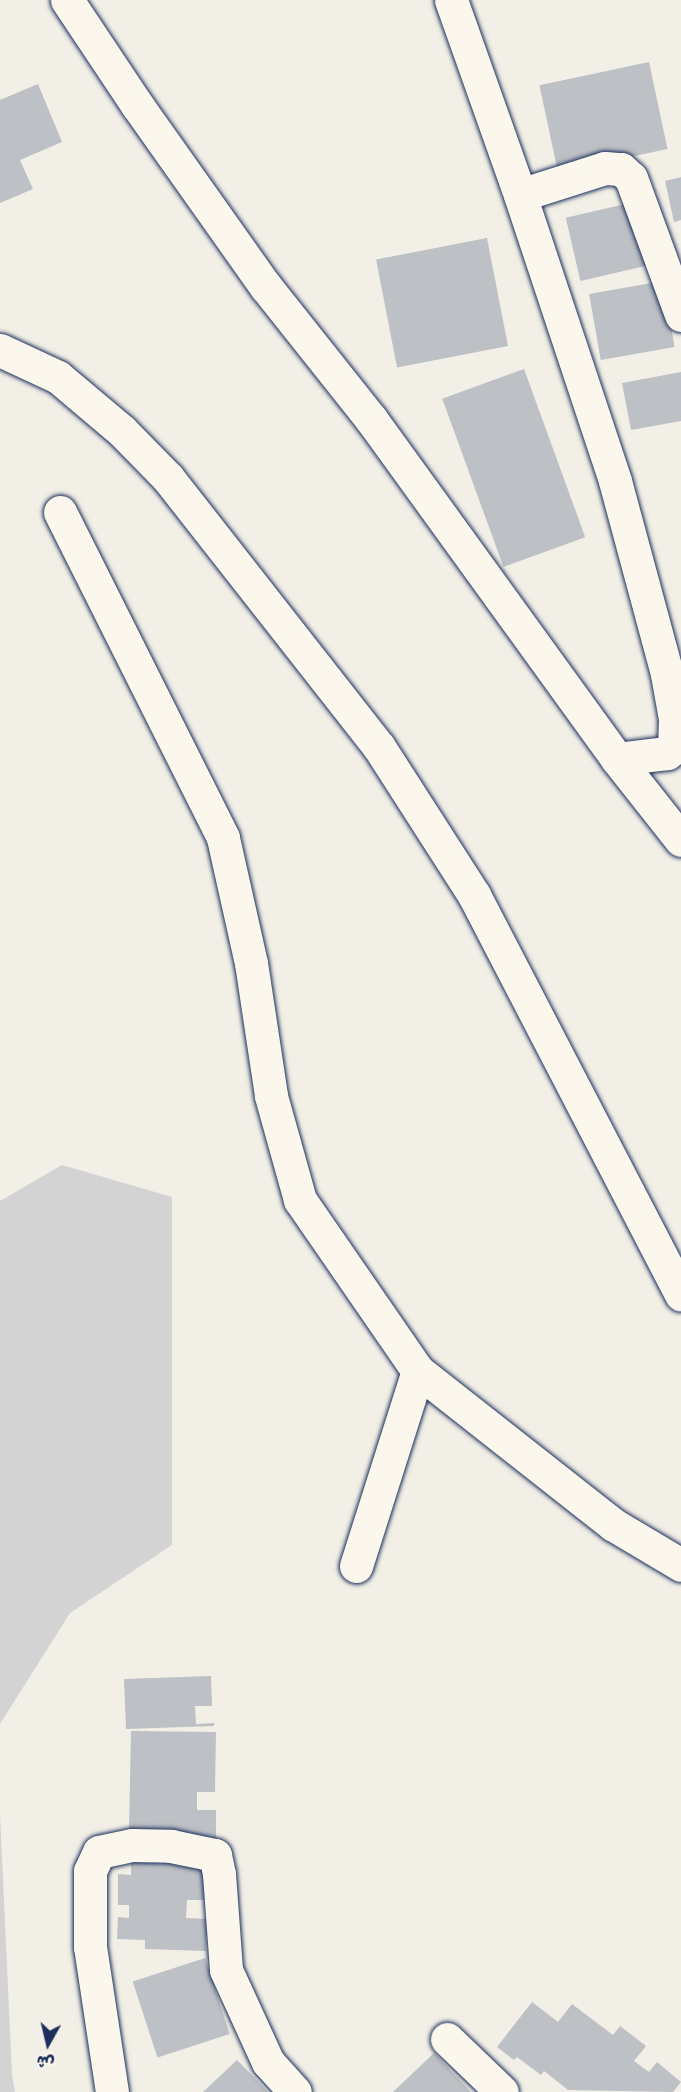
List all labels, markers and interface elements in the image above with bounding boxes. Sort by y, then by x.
north arrow [18,2014,78,2074]
text: ش [35,2051,56,2074]

